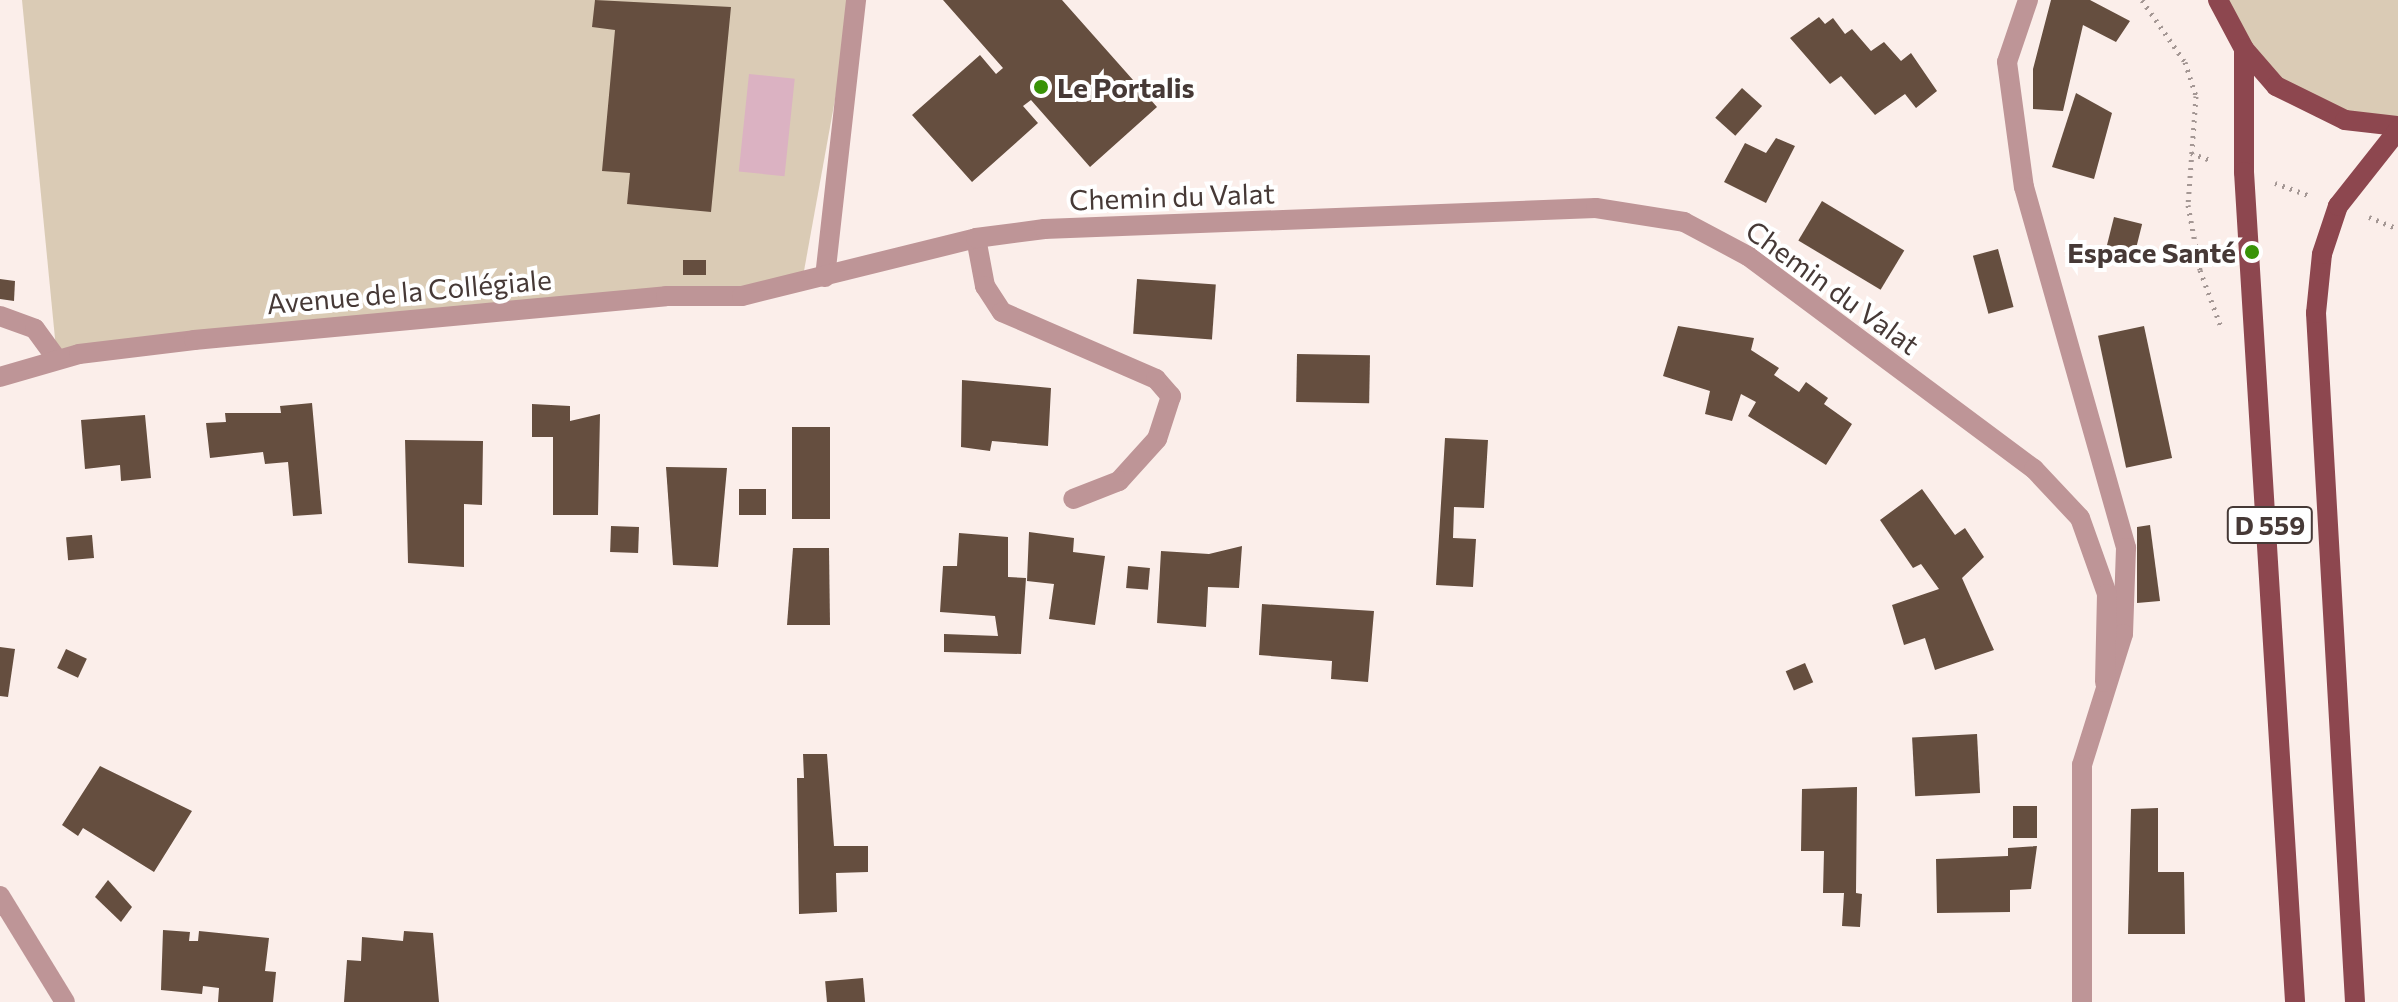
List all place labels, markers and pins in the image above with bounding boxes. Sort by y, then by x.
place label: Le Portalis [1057,70,1194,104]
marker: Le Portalis [1032,78,1050,96]
place label: Espace Santé [2067,235,2236,269]
marker: Espace Santé [2243,243,2261,261]

